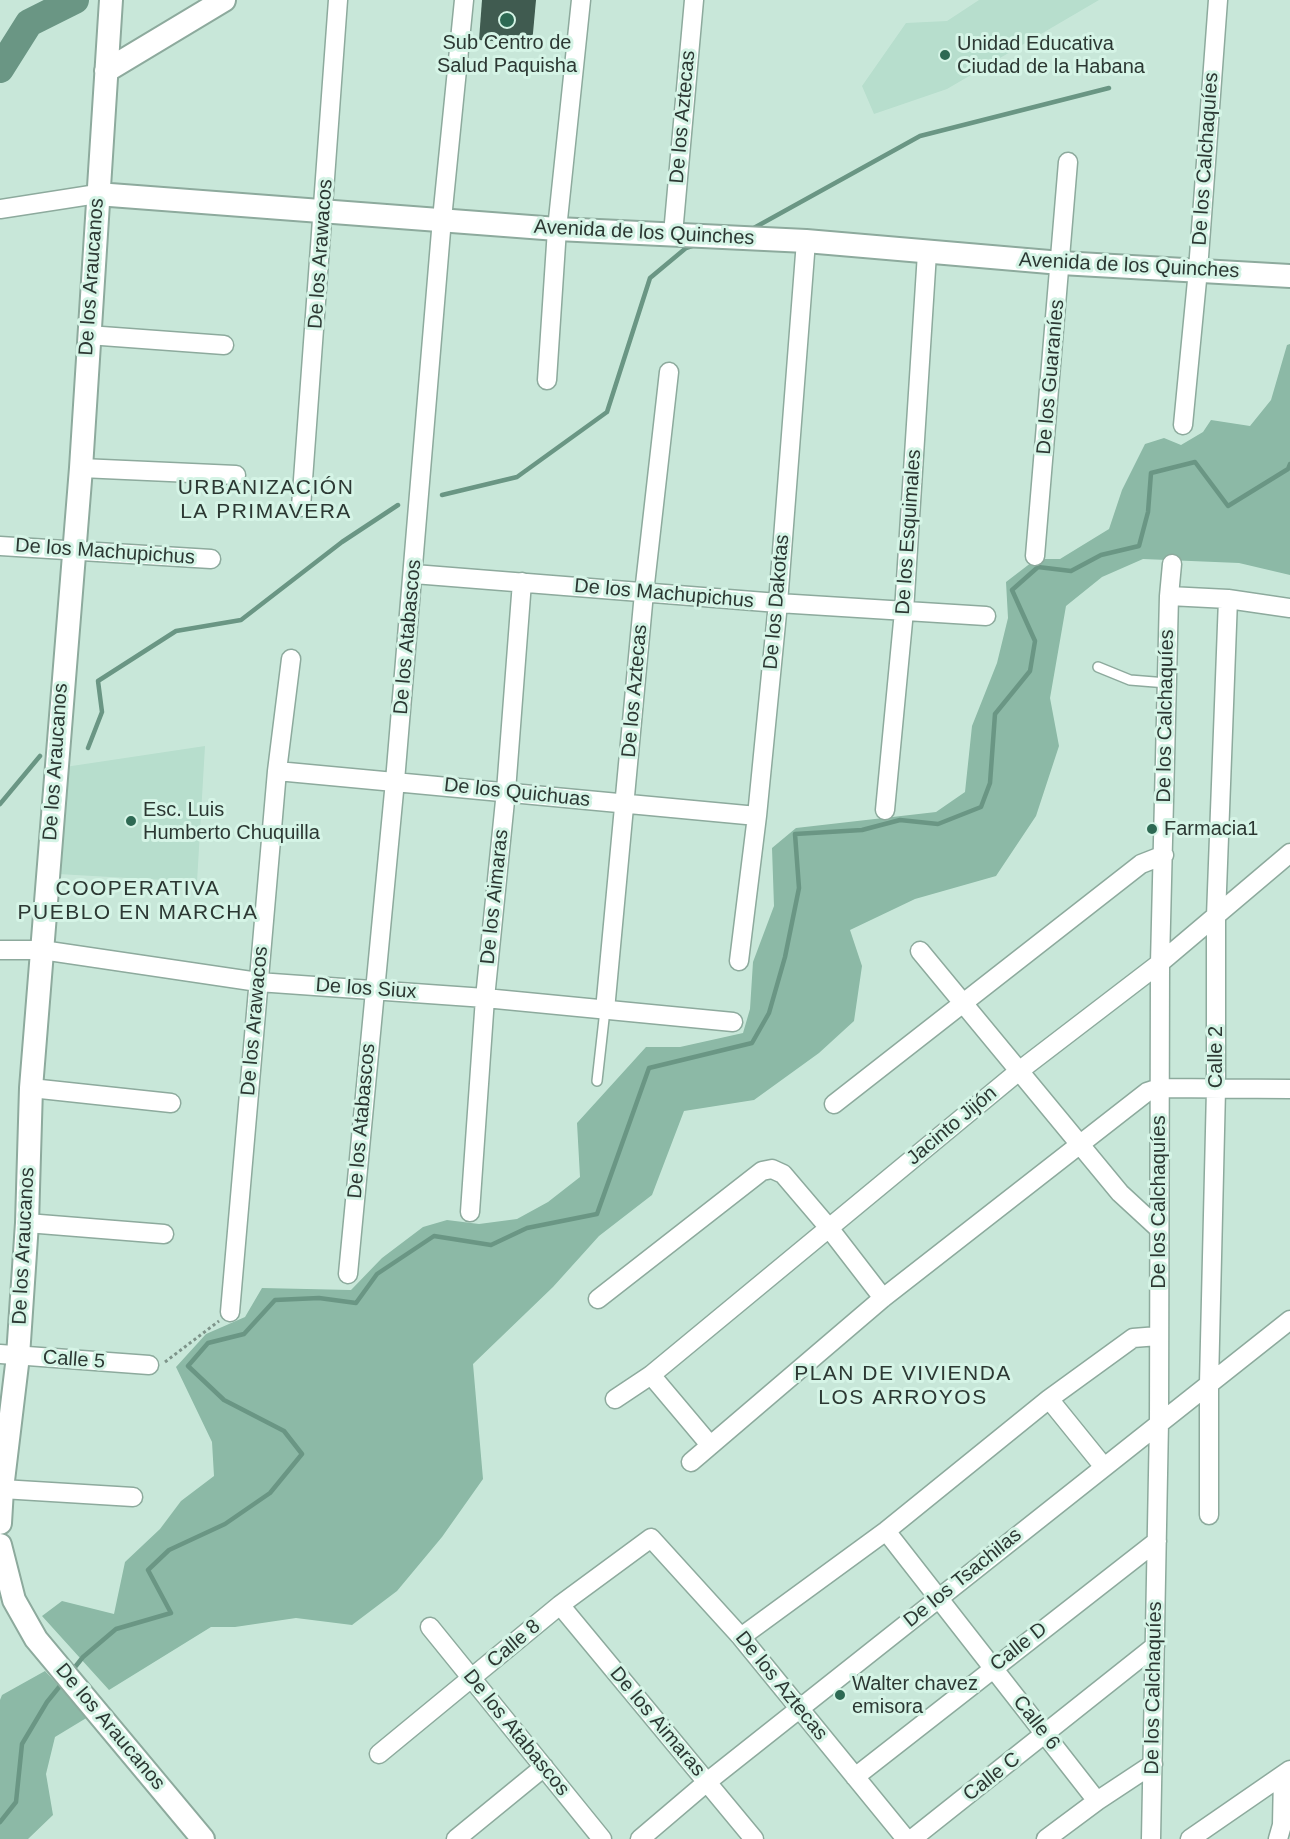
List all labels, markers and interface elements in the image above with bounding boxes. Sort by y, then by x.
marker: Sub Centro de Salud Paquisha [498,11,516,29]
place label: Sub Centro de Salud Paquisha [437,31,577,78]
place label: Unidad Educativa Ciudad de la Habana [957,32,1145,79]
marker: Unidad Educativa Ciudad de la Habana [938,48,952,62]
street label: De los Aztecas [665,50,701,184]
street label: De los Calchaquíes [1188,72,1224,246]
street label: De los Arawacos [304,178,338,330]
street label: De los Araucanos [75,197,109,357]
street label: Avenida de los Quinches [533,215,755,251]
street label: Avenida de los Quinches [1018,248,1240,284]
street label: De los Guaraníes [1032,298,1070,456]
street label: De los Esquimales [891,449,927,615]
district label: URBANIZACIÓN LA PRIMAVERA [178,475,354,525]
street label: De los Dakotas [759,533,795,671]
street label: De los Machupichus [14,534,196,570]
street label: De los Atabascos [389,558,427,716]
street label: De los Machupichus [573,574,755,614]
street label: De los Aztecas [617,624,653,758]
street label: De los Calchaquíes [1152,629,1180,803]
street label: De los Araucanos [39,682,73,842]
street label: De los Quichuas [443,773,591,813]
place label: Esc. Luis Humberto Chuquilla [143,798,320,845]
marker: Esc. Luis Humberto Chuquilla [124,814,138,828]
place label: Farmacia1 [1164,817,1258,841]
marker: Farmacia1 [1145,822,1159,836]
street label: De los Aimaras [476,828,514,966]
district label: COOPERATIVA PUEBLO EN MARCHA [17,876,259,926]
street label: De los Arawacos [237,945,273,1097]
street label: De los Siux [315,974,417,1004]
street label: Calle 2 [1204,1026,1228,1088]
street label: De los Atabascos [343,1042,381,1200]
street label: Jacinto Jijón [902,1081,1002,1171]
street label: De los Calchaquíes [1147,1115,1171,1289]
street label: De los Araucanos [8,1167,40,1325]
street label: Calle 5 [42,1346,106,1374]
district label: PLAN DE VIVIENDA LOS ARROYOS [794,1361,1012,1411]
street label: De los Tsachilas [899,1523,1027,1633]
street label: De los Calchaquíes [1140,1601,1168,1775]
street label: Calle 8 [482,1615,546,1673]
street label: Calle D [986,1617,1052,1677]
street label: De los Aztecas [730,1627,832,1745]
street label: De los Araucanos [50,1659,170,1795]
street label: De los Aimaras [604,1662,710,1782]
street label: De los Atabascos [458,1665,574,1801]
place label: Walter chavez emisora [852,1672,978,1719]
marker: Walter chavez emisora [833,1688,847,1702]
street label: Calle 6 [1007,1691,1065,1755]
street label: Calle C [959,1747,1025,1807]

